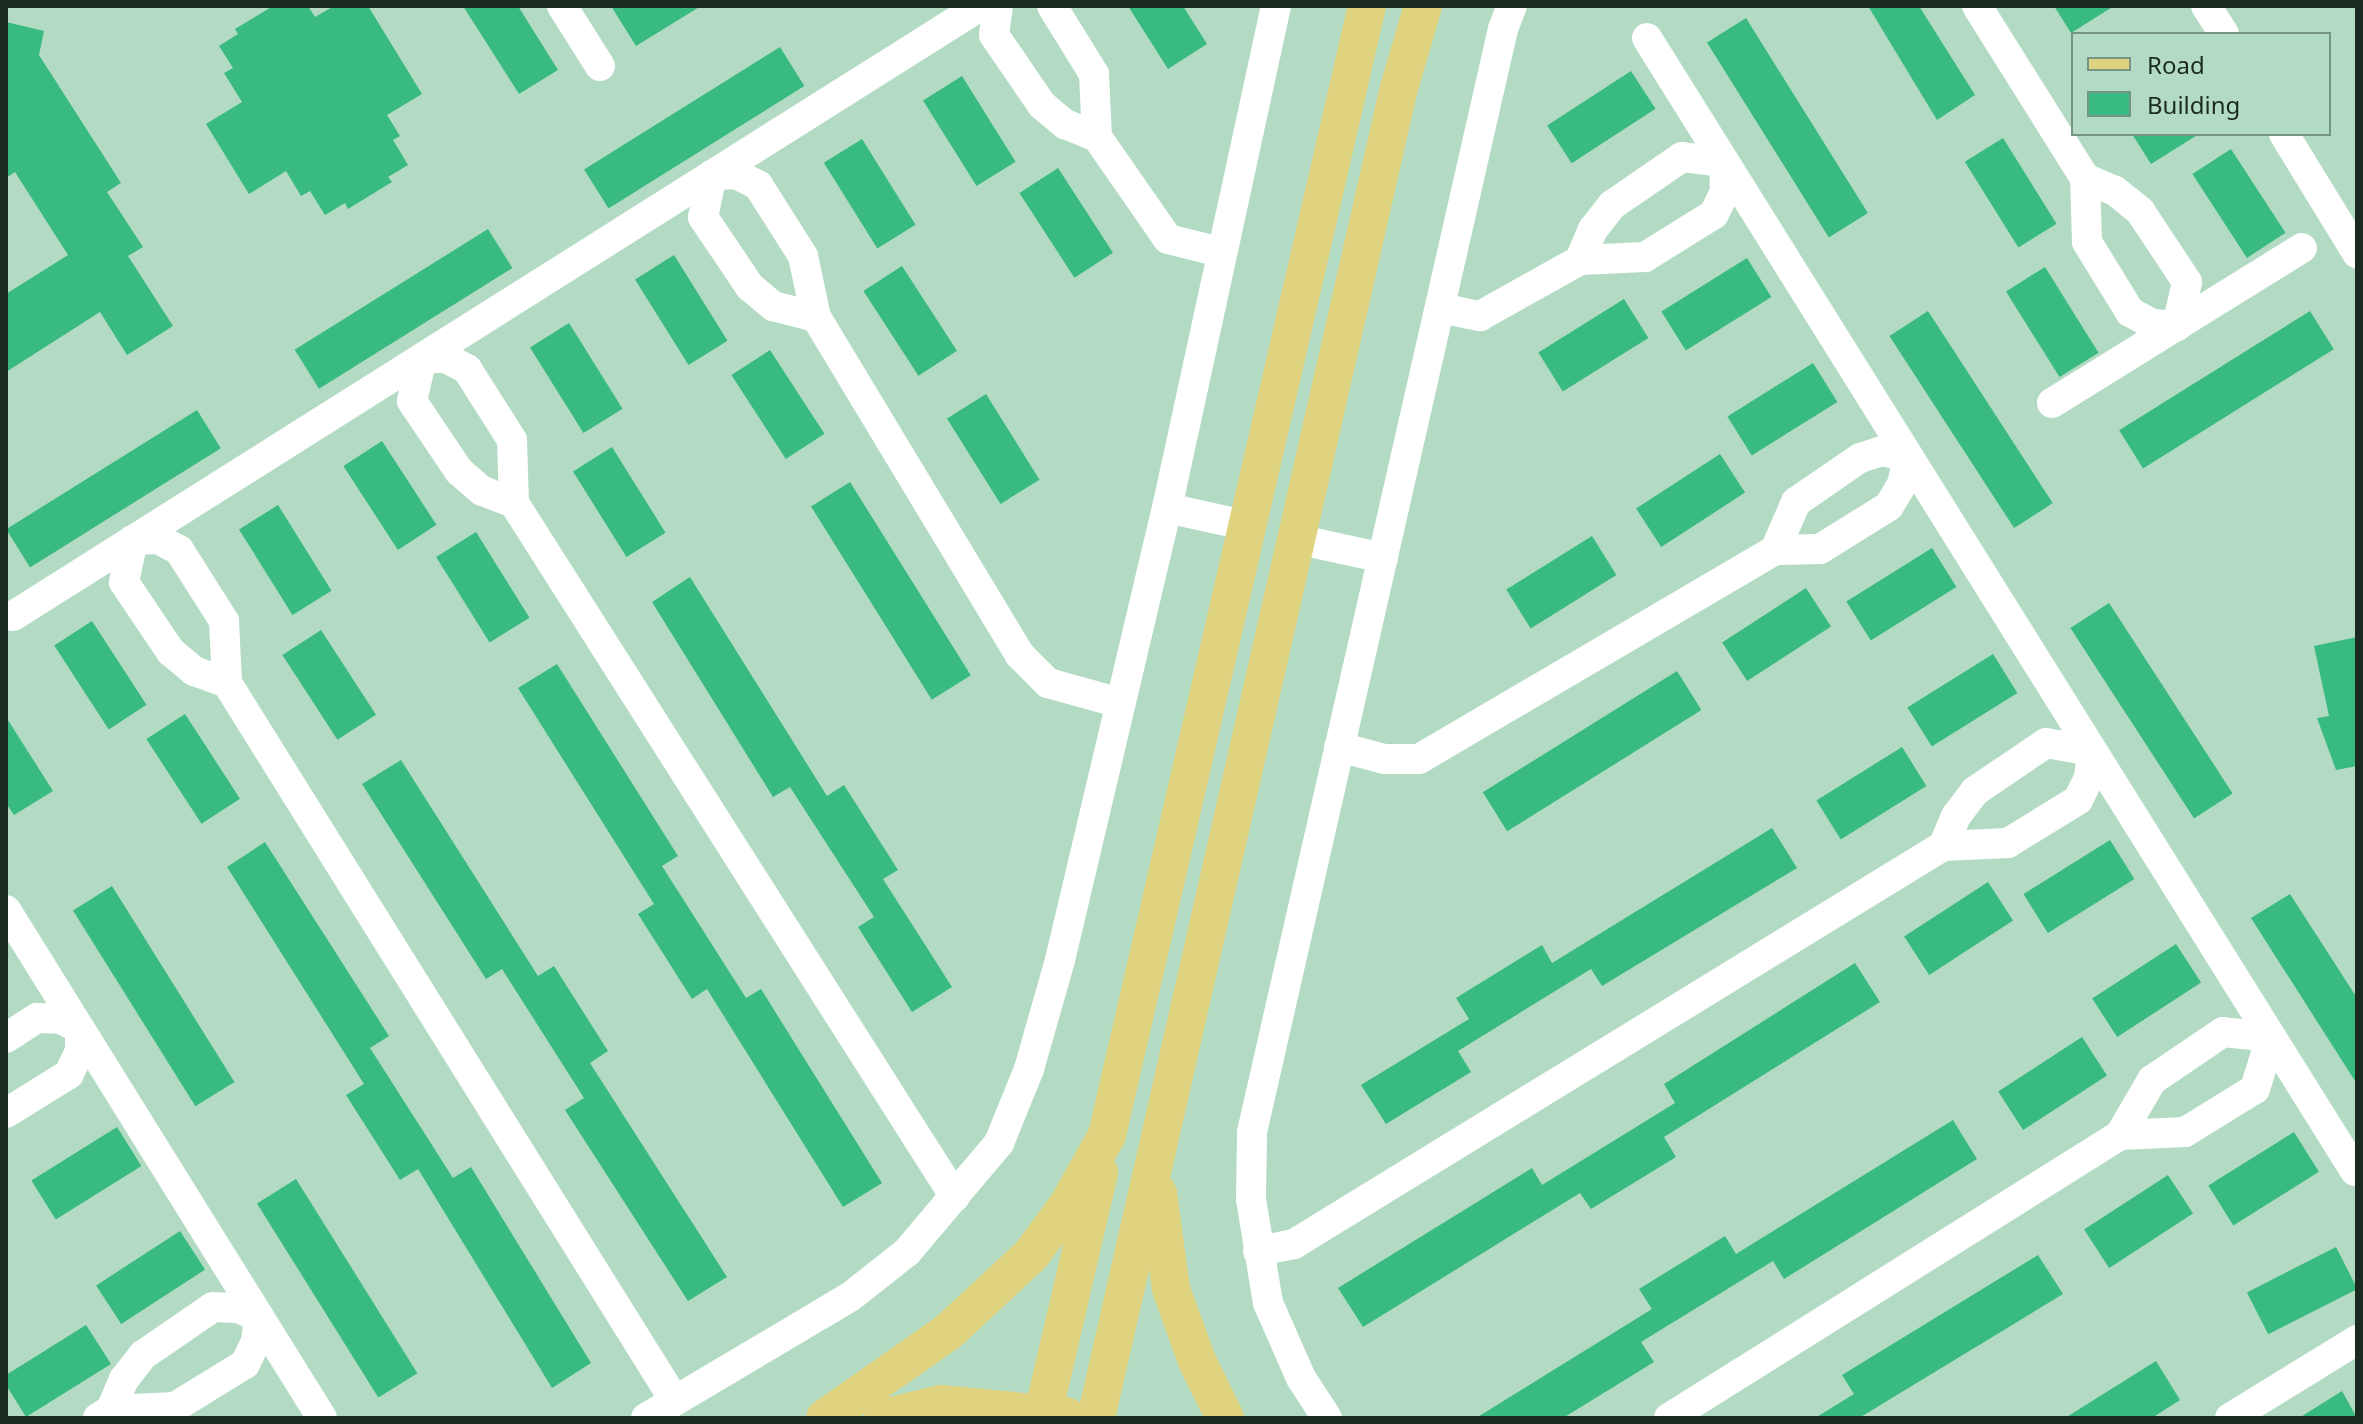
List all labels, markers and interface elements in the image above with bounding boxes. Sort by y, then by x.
legend [2071,32,2331,136]
text: Road [2147,48,2205,81]
text: Building [2147,88,2240,121]

